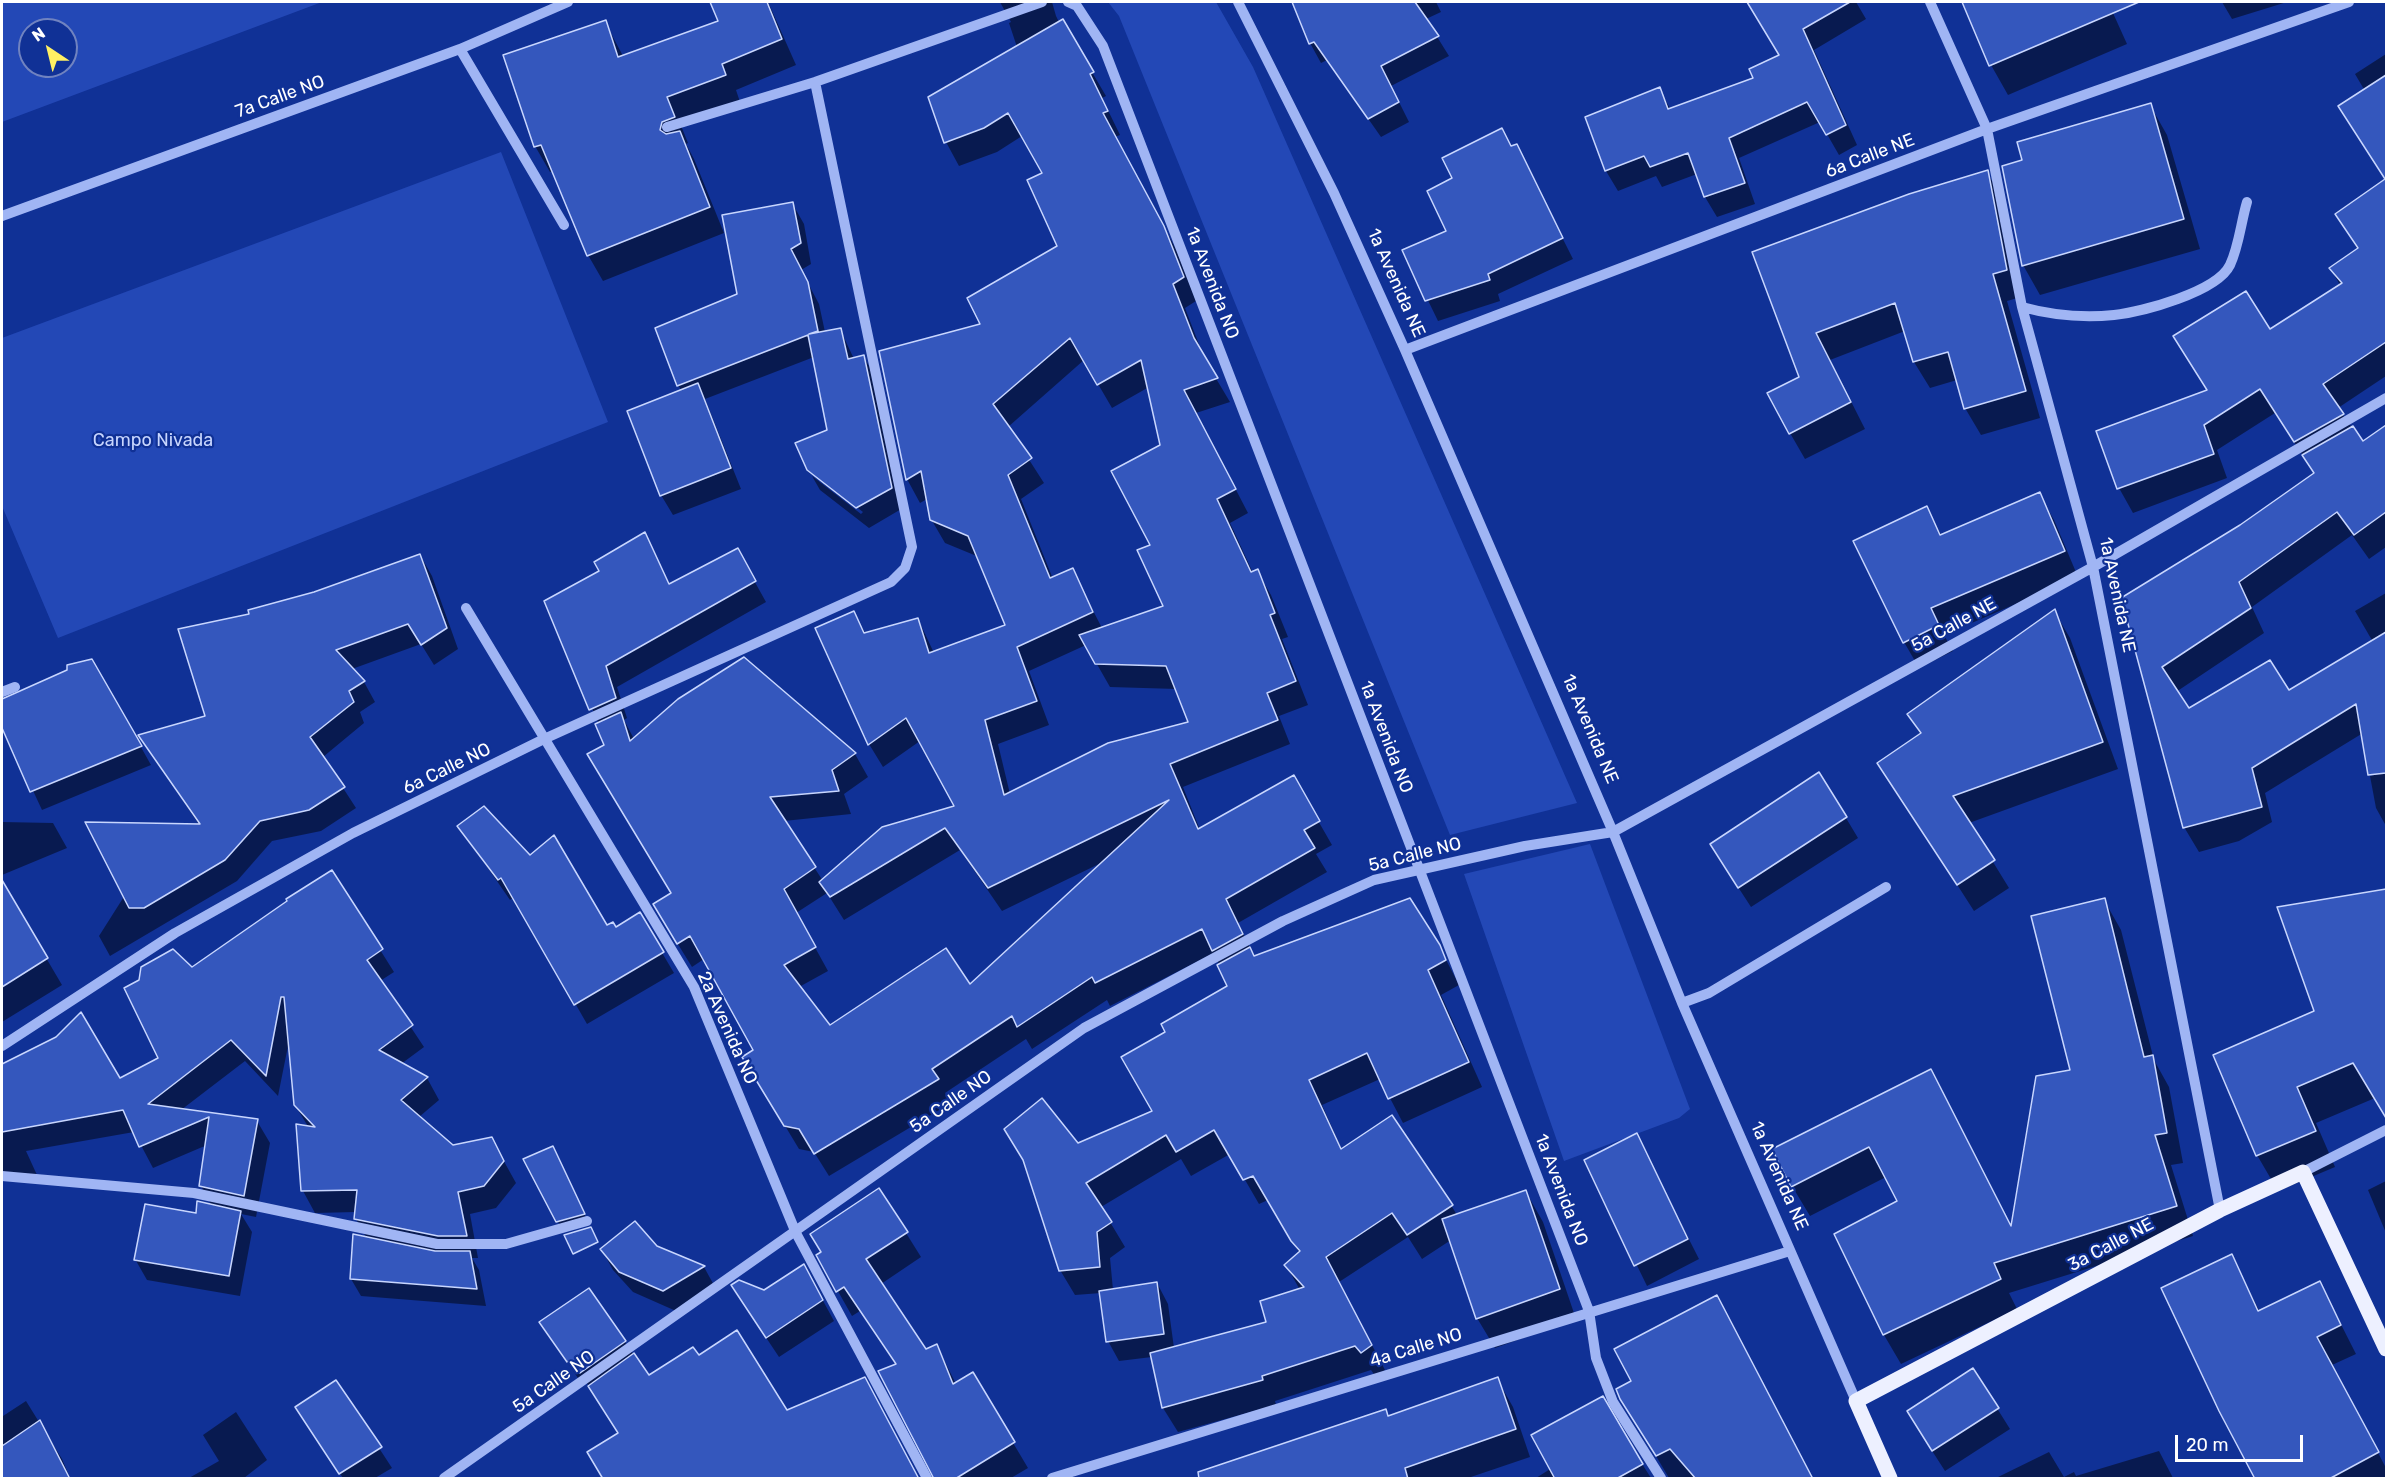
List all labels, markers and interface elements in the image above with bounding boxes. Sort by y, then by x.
north arrow [18,18,78,78]
text: N [28,23,49,46]
street label: 7a Calle NO [232,71,328,123]
street label: 6a Calle NE [1822,129,1918,183]
street label: 1a Avenida NO [1181,224,1243,342]
street label: 1a Avenida NE [1362,225,1430,341]
park label: Campo Nivada [93,430,213,452]
street label: 1a Avenida NE [2094,536,2140,654]
street label: 5a Calle NE [1908,593,2000,657]
street label: 1a Avenida NE [1557,671,1623,787]
street label: 1a Avenida NO [1355,678,1417,796]
street label: 6a Calle NO [400,738,494,800]
street label: 5a Calle NO [1366,833,1464,877]
street label: 2a Avenida NO [692,968,762,1088]
street label: 5a Calle NO [906,1066,996,1138]
street label: 1a Avenida NE [1745,1118,1813,1234]
street label: 1a Avenida NO [1530,1131,1592,1249]
street label: 3a Calle NE [2065,1213,2157,1277]
street label: 4a Calle NO [1367,1324,1465,1372]
street label: 5a Calle NO [509,1346,599,1418]
scale bar [2178,1423,2306,1461]
text: 20 m [2186,1434,2228,1456]

